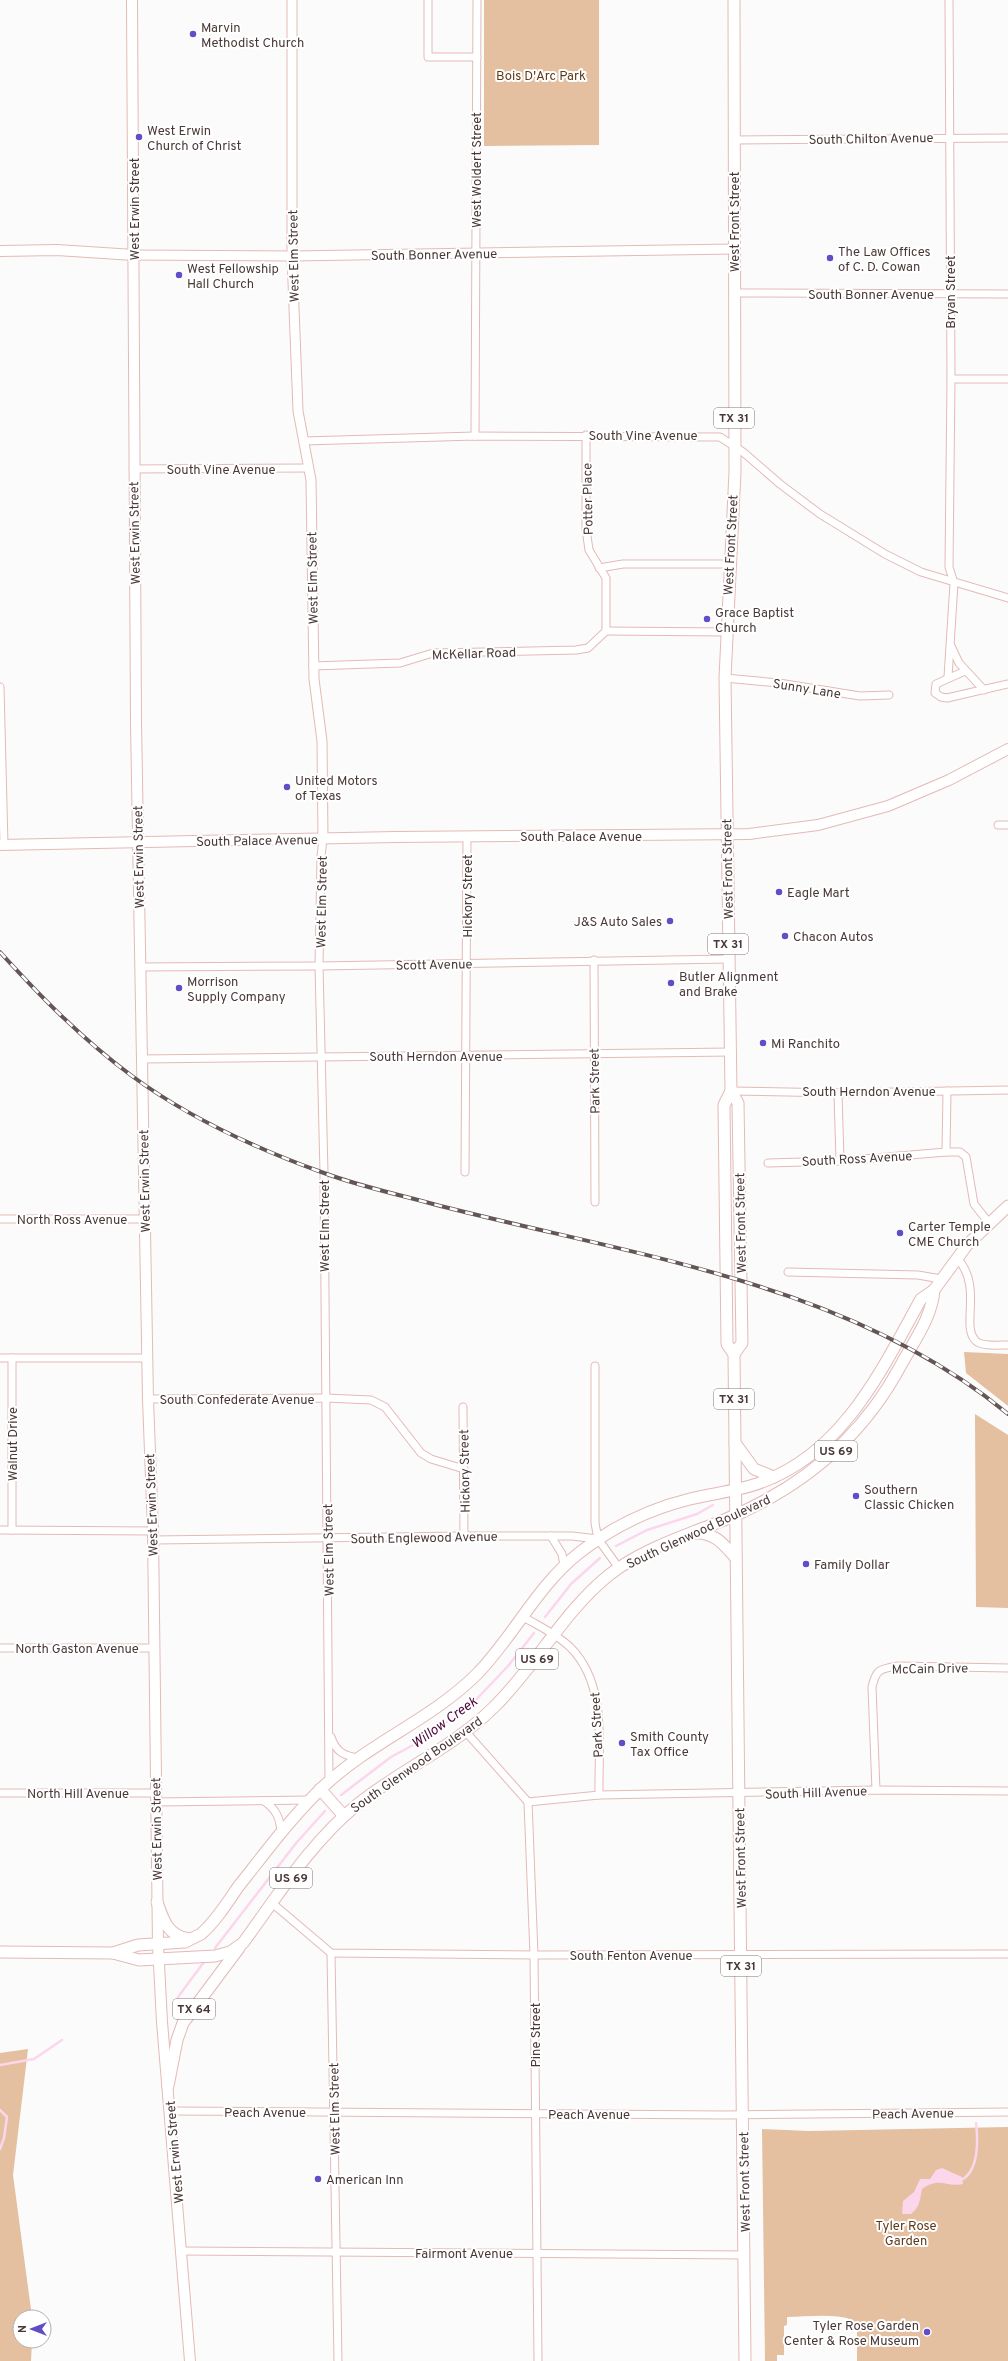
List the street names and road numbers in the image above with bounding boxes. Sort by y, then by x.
street label: West Woldert Street [470,112,486,228]
street label: South Chilton Avenue [808,131,934,149]
street label: West Erwin Street [128,157,144,261]
street label: West Front Street [728,172,744,272]
street label: West Elm Street [286,209,304,302]
street label: South Bonner Avenue [371,247,497,265]
street label: Bryan Street [944,255,960,329]
street label: South Bonner Avenue [808,288,934,304]
road number: TX 31 [714,408,754,428]
street label: South Vine Avenue [589,429,697,445]
street label: South Vine Avenue [167,463,275,479]
street label: Potter Place [580,463,598,535]
street label: West Erwin Street [127,481,145,585]
street label: West Front Street [721,494,743,596]
street label: West Elm Street [305,531,323,624]
street label: McKellar Road [432,646,516,664]
street label: Sunny Lane [772,677,842,703]
street label: West Erwin Street [131,805,149,909]
street label: West Front Street [720,818,738,919]
street label: South Palace Avenue [520,830,642,846]
street label: South Palace Avenue [196,833,318,851]
street label: Hickory Street [461,854,477,938]
street label: West Elm Street [314,856,332,948]
road number: TX 31 [708,934,748,954]
street label: Scott Avenue [395,957,473,975]
street label: Park Street [587,1048,605,1114]
street label: South Herndon Avenue [369,1050,503,1066]
street label: South Herndon Avenue [802,1085,936,1101]
street label: West Erwin Street [137,1129,155,1233]
street label: South Ross Avenue [801,1149,913,1171]
street label: West Front Street [733,1172,751,1273]
street label: West Elm Street [318,1180,334,1272]
street label: North Ross Avenue [17,1213,127,1229]
road number: TX 31 [714,1389,754,1409]
street label: South Confederate Avenue [159,1393,315,1409]
street label: Walnut Drive [6,1407,22,1481]
street label: Hickory Street [457,1429,475,1513]
road number: US 69 [815,1441,857,1461]
street label: West Erwin Street [143,1453,163,1557]
street label: South Glenwood Boulevard [624,1492,773,1573]
street label: West Elm Street [321,1503,339,1596]
street label: South Englewood Avenue [350,1530,498,1548]
street label: North Gaston Avenue [15,1642,139,1658]
road number: US 69 [516,1649,558,1669]
street label: McCain Drive [892,1661,968,1679]
street label: Park Street [588,1692,608,1758]
street label: South Glenwood Boulevard [348,1714,486,1817]
street label: West Erwin Street [149,1777,167,1881]
street label: South Hill Avenue [765,1784,868,1804]
street label: North Hill Avenue [27,1787,129,1803]
street label: West Front Street [733,1807,751,1908]
road number: US 69 [270,1868,312,1888]
street label: South Fenton Avenue [570,1949,692,1965]
road number: TX 31 [721,1956,761,1976]
road number: TX 64 [173,1999,215,2019]
street label: Pine Street [529,2002,545,2067]
street label: West Elm Street [327,2062,345,2155]
street label: West Erwin Street [164,2100,188,2204]
street label: Peach Avenue [224,2106,306,2122]
street label: Peach Avenue [872,2106,954,2124]
street label: Peach Avenue [548,2108,630,2124]
street label: West Front Street [737,2131,755,2232]
street label: Fairmont Avenue [415,2247,513,2263]

